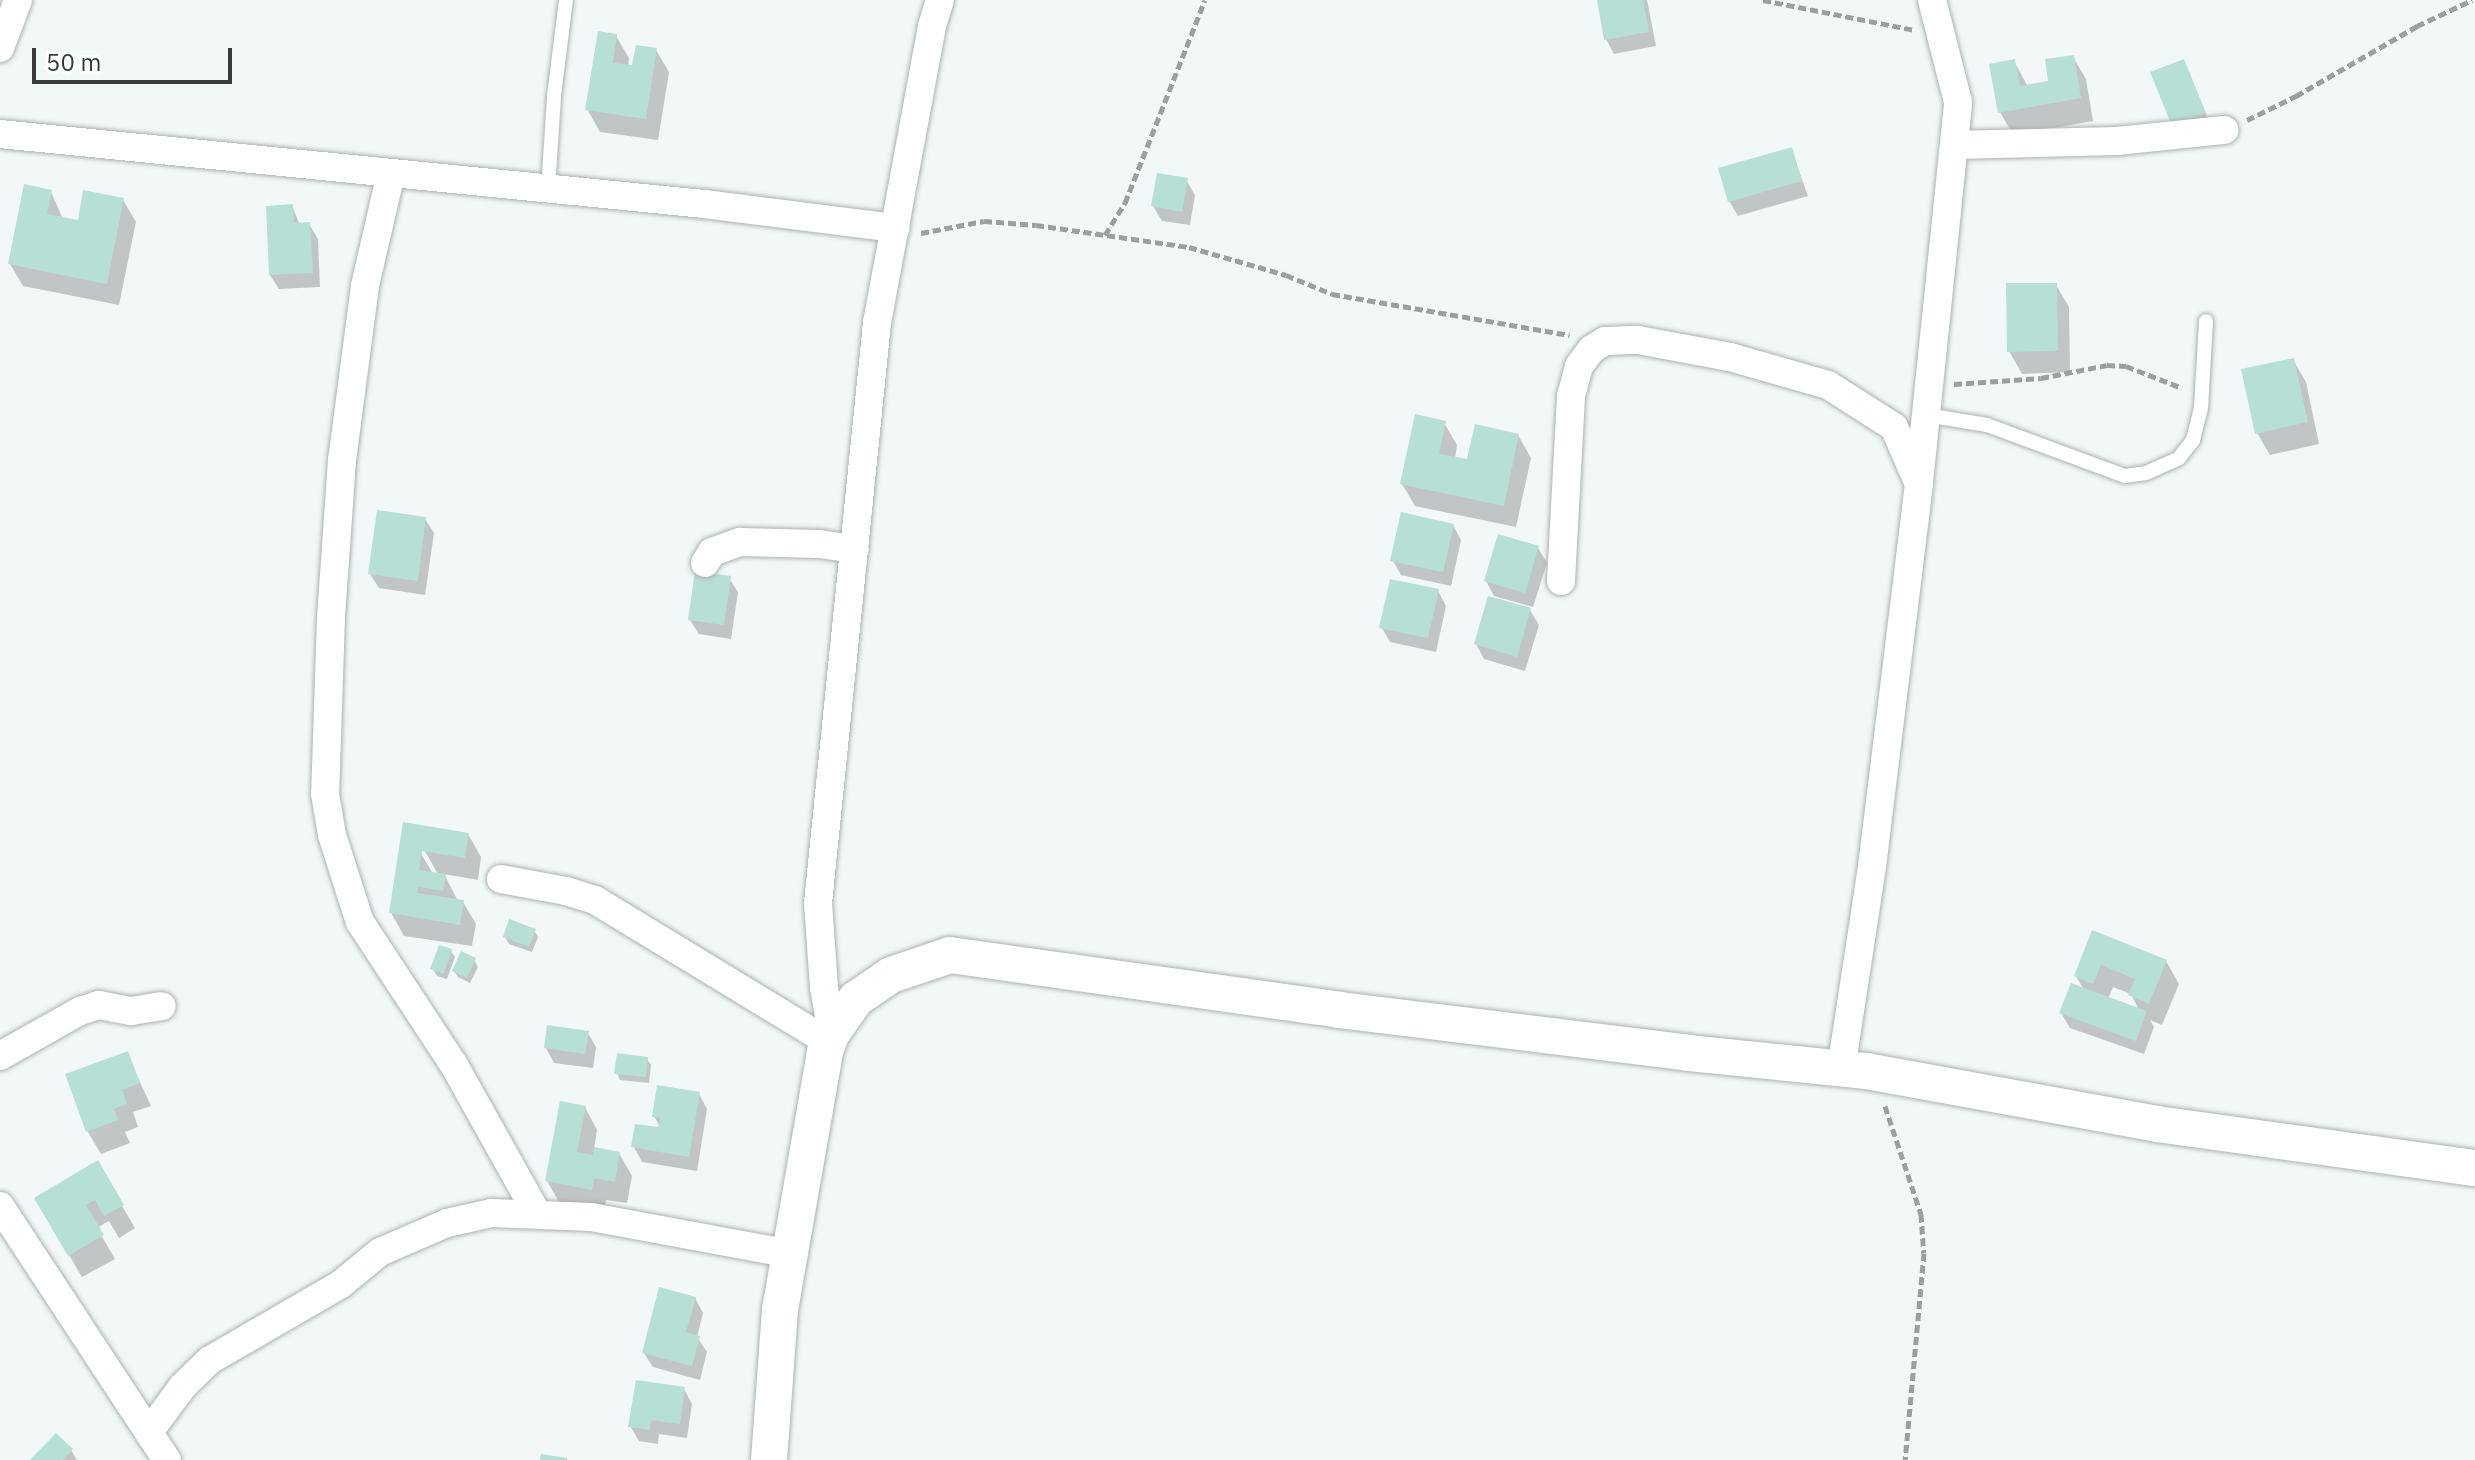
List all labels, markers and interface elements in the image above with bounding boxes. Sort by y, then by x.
scale bar [36,32,236,82]
text: 50 m [46,46,101,78]

